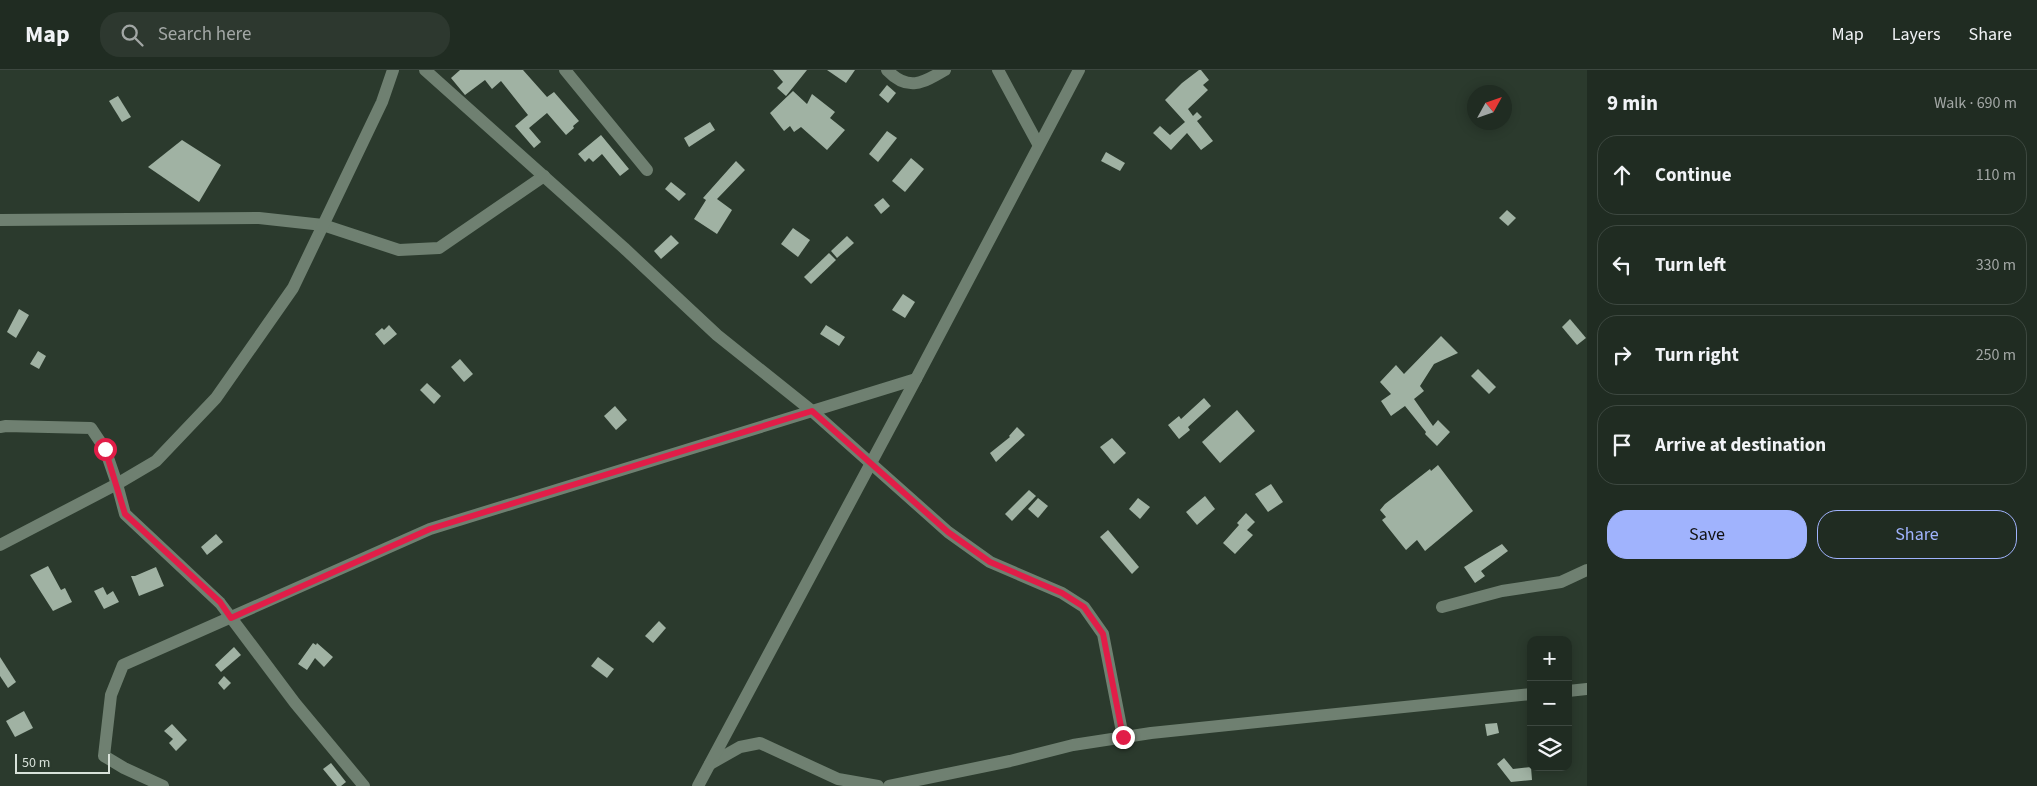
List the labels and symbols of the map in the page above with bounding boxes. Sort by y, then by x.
north arrow [1467,85,1512,130]
route start [94,438,117,461]
route end [1112,726,1135,749]
scale bar [15,751,110,774]

